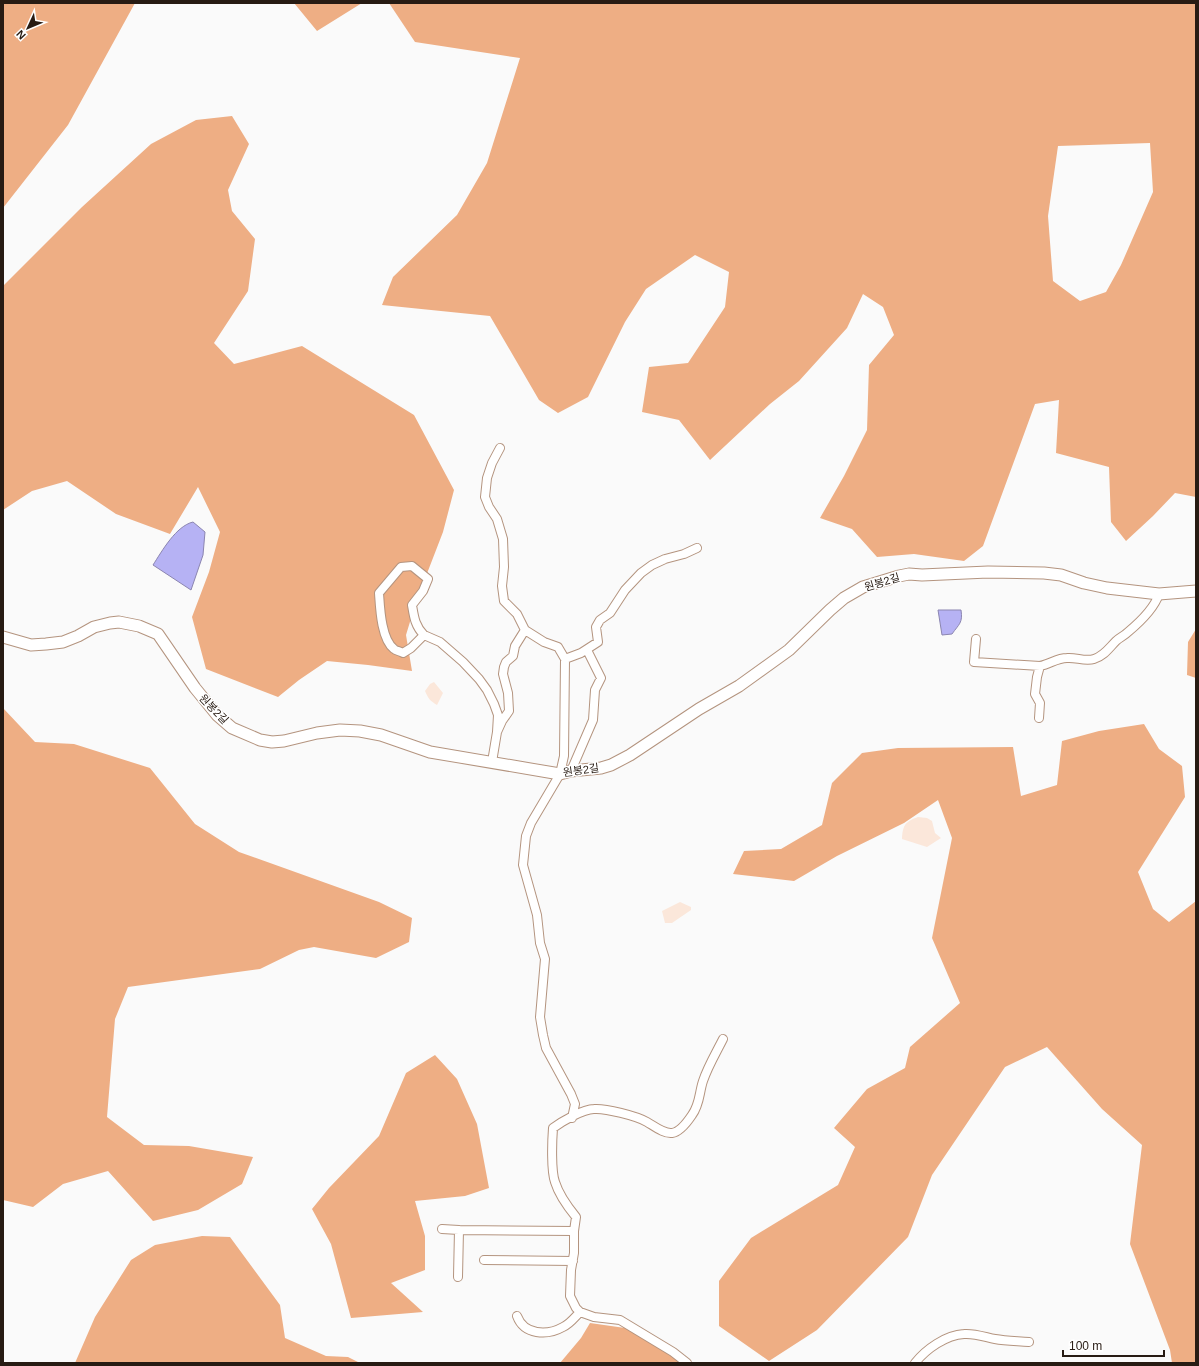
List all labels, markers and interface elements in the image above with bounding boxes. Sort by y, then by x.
north arrow [8,8,48,48]
text: N [14,28,28,42]
street label: 원봉2길 [863,571,901,593]
street label: 원봉2길 [197,692,231,726]
street label: 원봉2길 [562,762,600,778]
scale bar [1063,1332,1164,1358]
text: 100 m [1069,1339,1102,1353]

